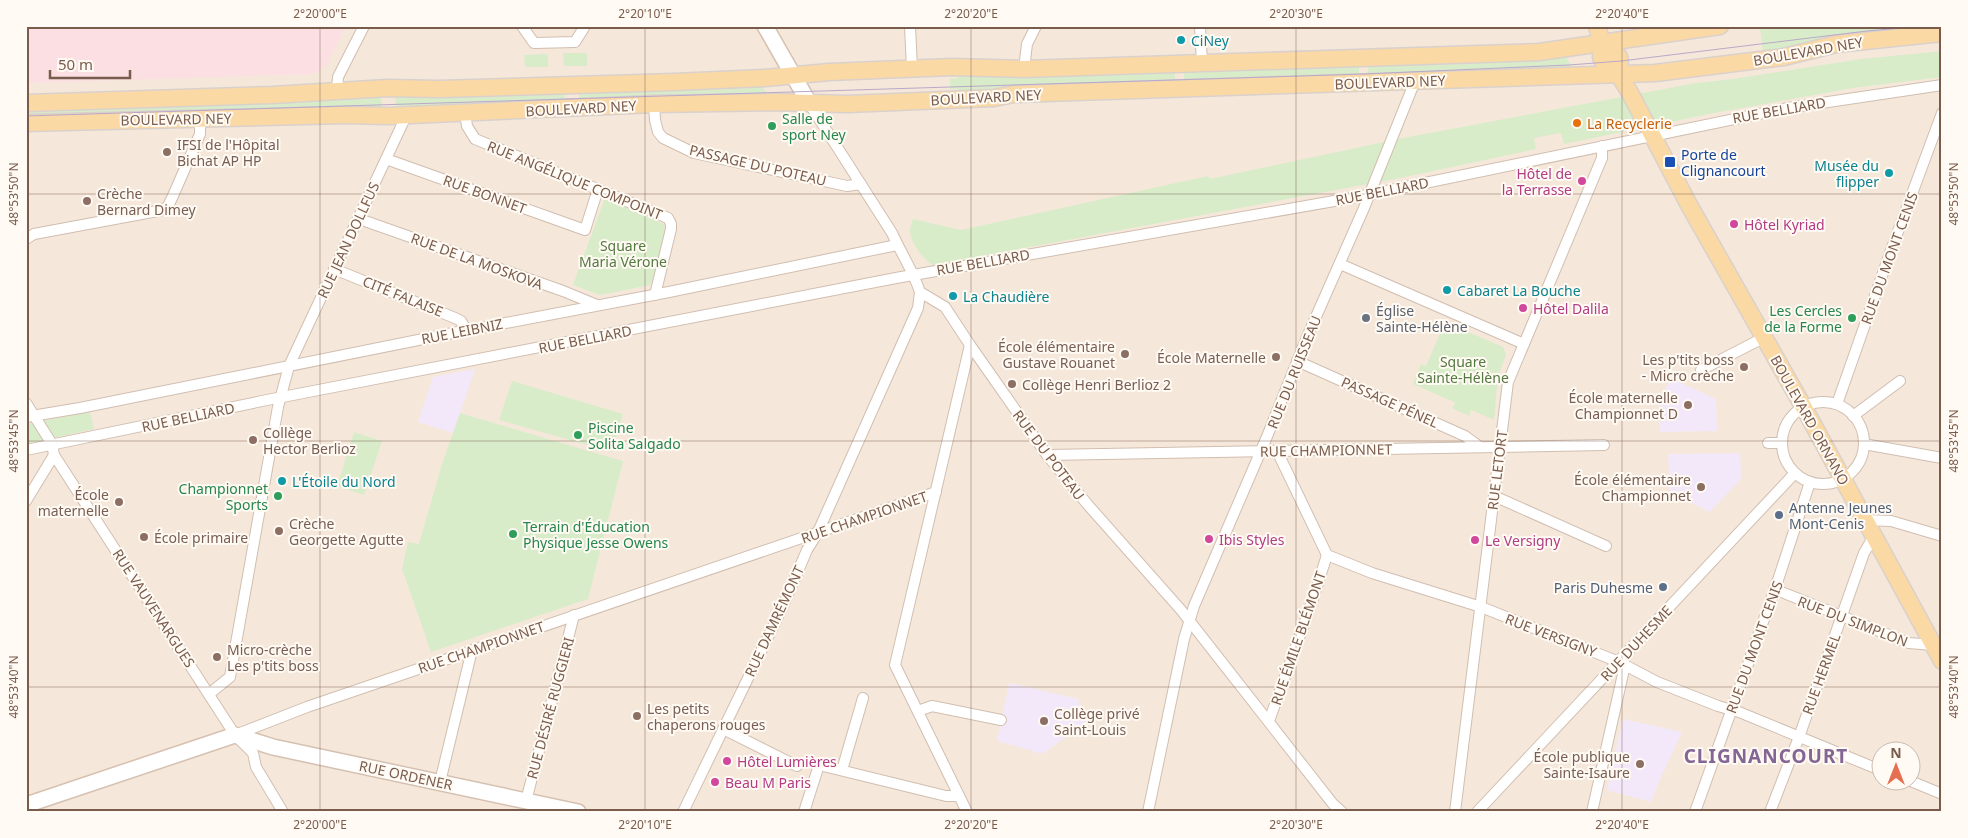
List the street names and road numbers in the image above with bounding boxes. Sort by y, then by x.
street label: BOULEVARD NEY [1752,32,1864,70]
street label: BOULEVARD NEY [1334,71,1446,93]
street label: BOULEVARD NEY [930,85,1042,109]
street label: RUE BELLIARD [1731,92,1827,128]
street label: BOULEVARD NEY [525,96,637,120]
street label: BOULEVARD NEY [120,109,232,129]
street label: RUE ANGÉLIQUE COMPOINT [485,136,666,224]
street label: PASSAGE DU POTEAU [688,140,828,190]
street label: RUE BONNET [441,170,529,218]
street label: RUE BELLIARD [1334,173,1430,209]
street label: RUE JEAN DOLLFUS [313,179,383,301]
street label: RUE DU MONT CENIS [1856,189,1922,327]
street label: RUE DE LA MOSKOVA [408,228,546,294]
street label: RUE BELLIARD [935,244,1031,280]
street label: CITÉ FALAISE [360,271,446,321]
street label: RUE DU RUISSEAU [1263,313,1325,431]
street label: RUE LEIBNIZ [420,314,504,348]
street label: RUE BELLIARD [537,321,633,357]
street label: BOULEVARD ORNANO [1766,352,1854,488]
street label: PASSAGE PÉNEL [1338,372,1442,432]
street label: RUE BELLIARD [140,398,236,436]
street label: RUE DU POTEAU [1009,406,1089,504]
street label: RUE LETORT [1483,429,1511,511]
street label: RUE CHAMPIONNET [1260,439,1392,461]
street label: RUE CHAMPIONNET [798,486,930,548]
street label: RUE VAUVENARGUES [109,545,200,671]
street label: RUE DAMRÉMONT [740,562,808,680]
street label: RUE ÉMILE BLÉMONT [1266,568,1330,708]
street label: RUE DU MONT CENIS [1721,578,1787,716]
street label: RUE DU SIMPLON [1795,591,1911,651]
street label: RUE DUHESME [1596,601,1676,685]
street label: RUE VERSIGNY [1503,609,1599,661]
street label: RUE CHAMPIONNET [415,616,547,678]
street label: RUE HERMEL [1798,631,1844,717]
street label: RUE DÉSIRÉ RUGGIERI [522,635,578,781]
street label: RUE ORDENER [357,756,455,794]

